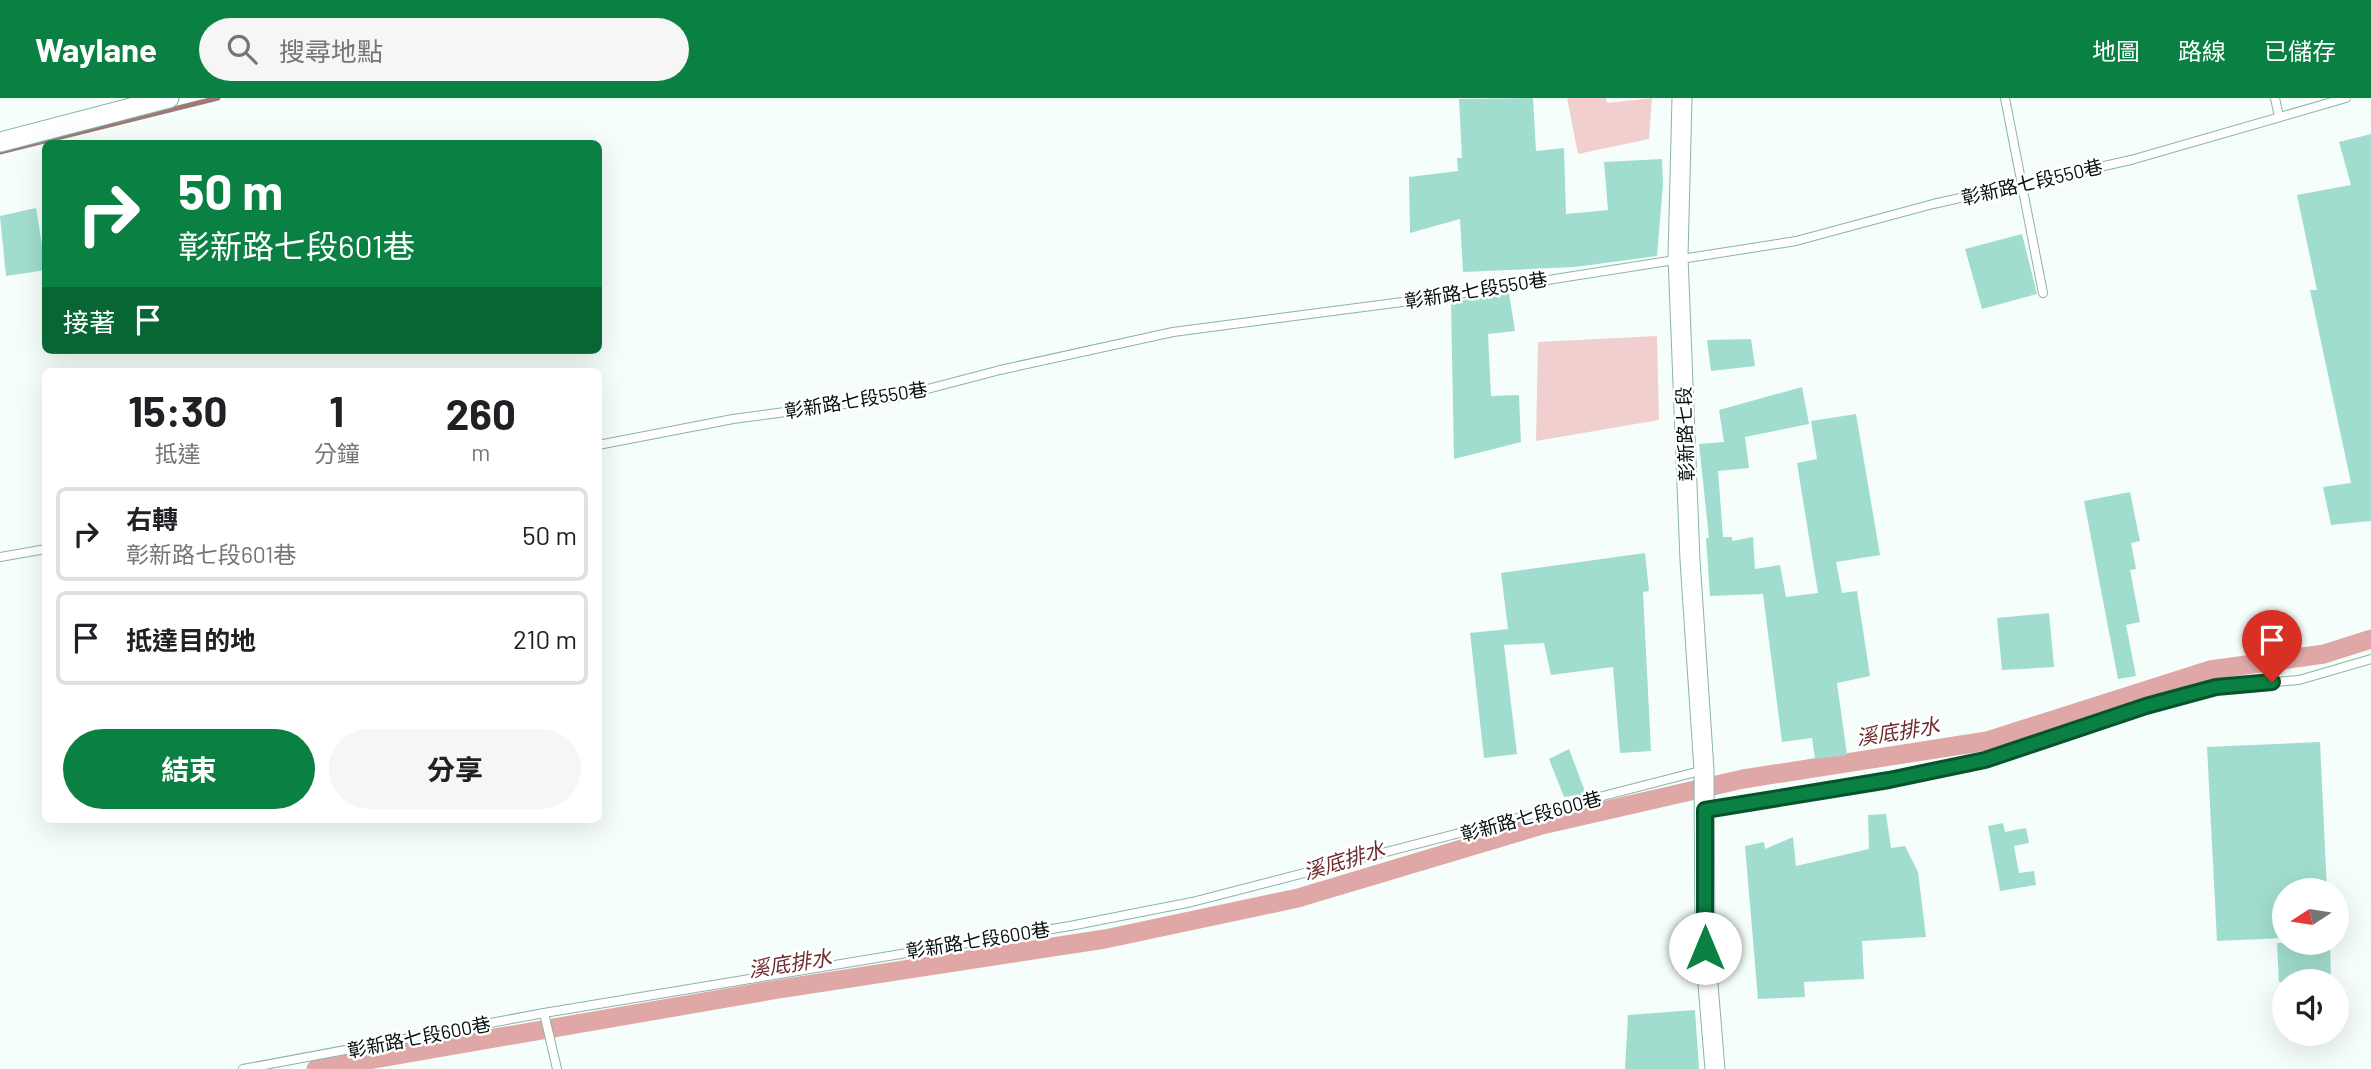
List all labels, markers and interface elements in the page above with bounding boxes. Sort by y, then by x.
search box [199,18,689,81]
text: Waylane [35,29,157,69]
icon: search [223,30,261,68]
text: 搜尋地點 [279,35,383,66]
text: 地圖 [2092,36,2140,65]
text: 路線 [2178,36,2226,65]
text: 已儲存 [2264,36,2336,65]
street label: 彰新路七段550巷 [1959,154,2105,209]
text: 50 m [178,161,283,220]
icon: right [63,168,154,259]
text: 彰新路七段601巷 [178,226,415,264]
street label: 彰新路七段550巷 [1403,267,1549,312]
icon: arrive [129,301,167,339]
text: 接著 [63,306,115,337]
street label: 彰新路七段550巷 [783,377,929,422]
text: 15:30 [128,385,228,435]
text: 1 [329,385,344,435]
street label: 彰新路七段 [1671,386,1698,482]
text: 260 [446,388,516,438]
text: m [471,438,490,466]
text: 抵達 [155,439,201,467]
text: 分鐘 [314,439,360,467]
text: 右轉 [126,503,178,534]
icon: right [67,515,105,553]
text: 50 m [522,519,577,550]
text: 彰新路七段601巷 [126,540,296,568]
pin [2242,610,2302,682]
icon: arrive [67,619,105,657]
icon: arrive [2253,621,2291,659]
text: 210 m [513,623,577,654]
text: 抵達目的地 [126,624,256,655]
water label: 溪底排水 [1854,711,1942,749]
button: 結束 [63,729,315,809]
button: 分享 [329,729,581,809]
street label: 彰新路七段600巷 [1458,786,1604,845]
water label: 溪底排水 [1300,835,1388,884]
north arrow [2272,878,2348,956]
map controls [2272,878,2349,1046]
position arrow [1668,911,1742,985]
street label: 彰新路七段600巷 [904,917,1051,962]
water label: 溪底排水 [746,943,834,981]
button: sound [2272,969,2349,1046]
street label: 彰新路七段600巷 [345,1011,492,1062]

